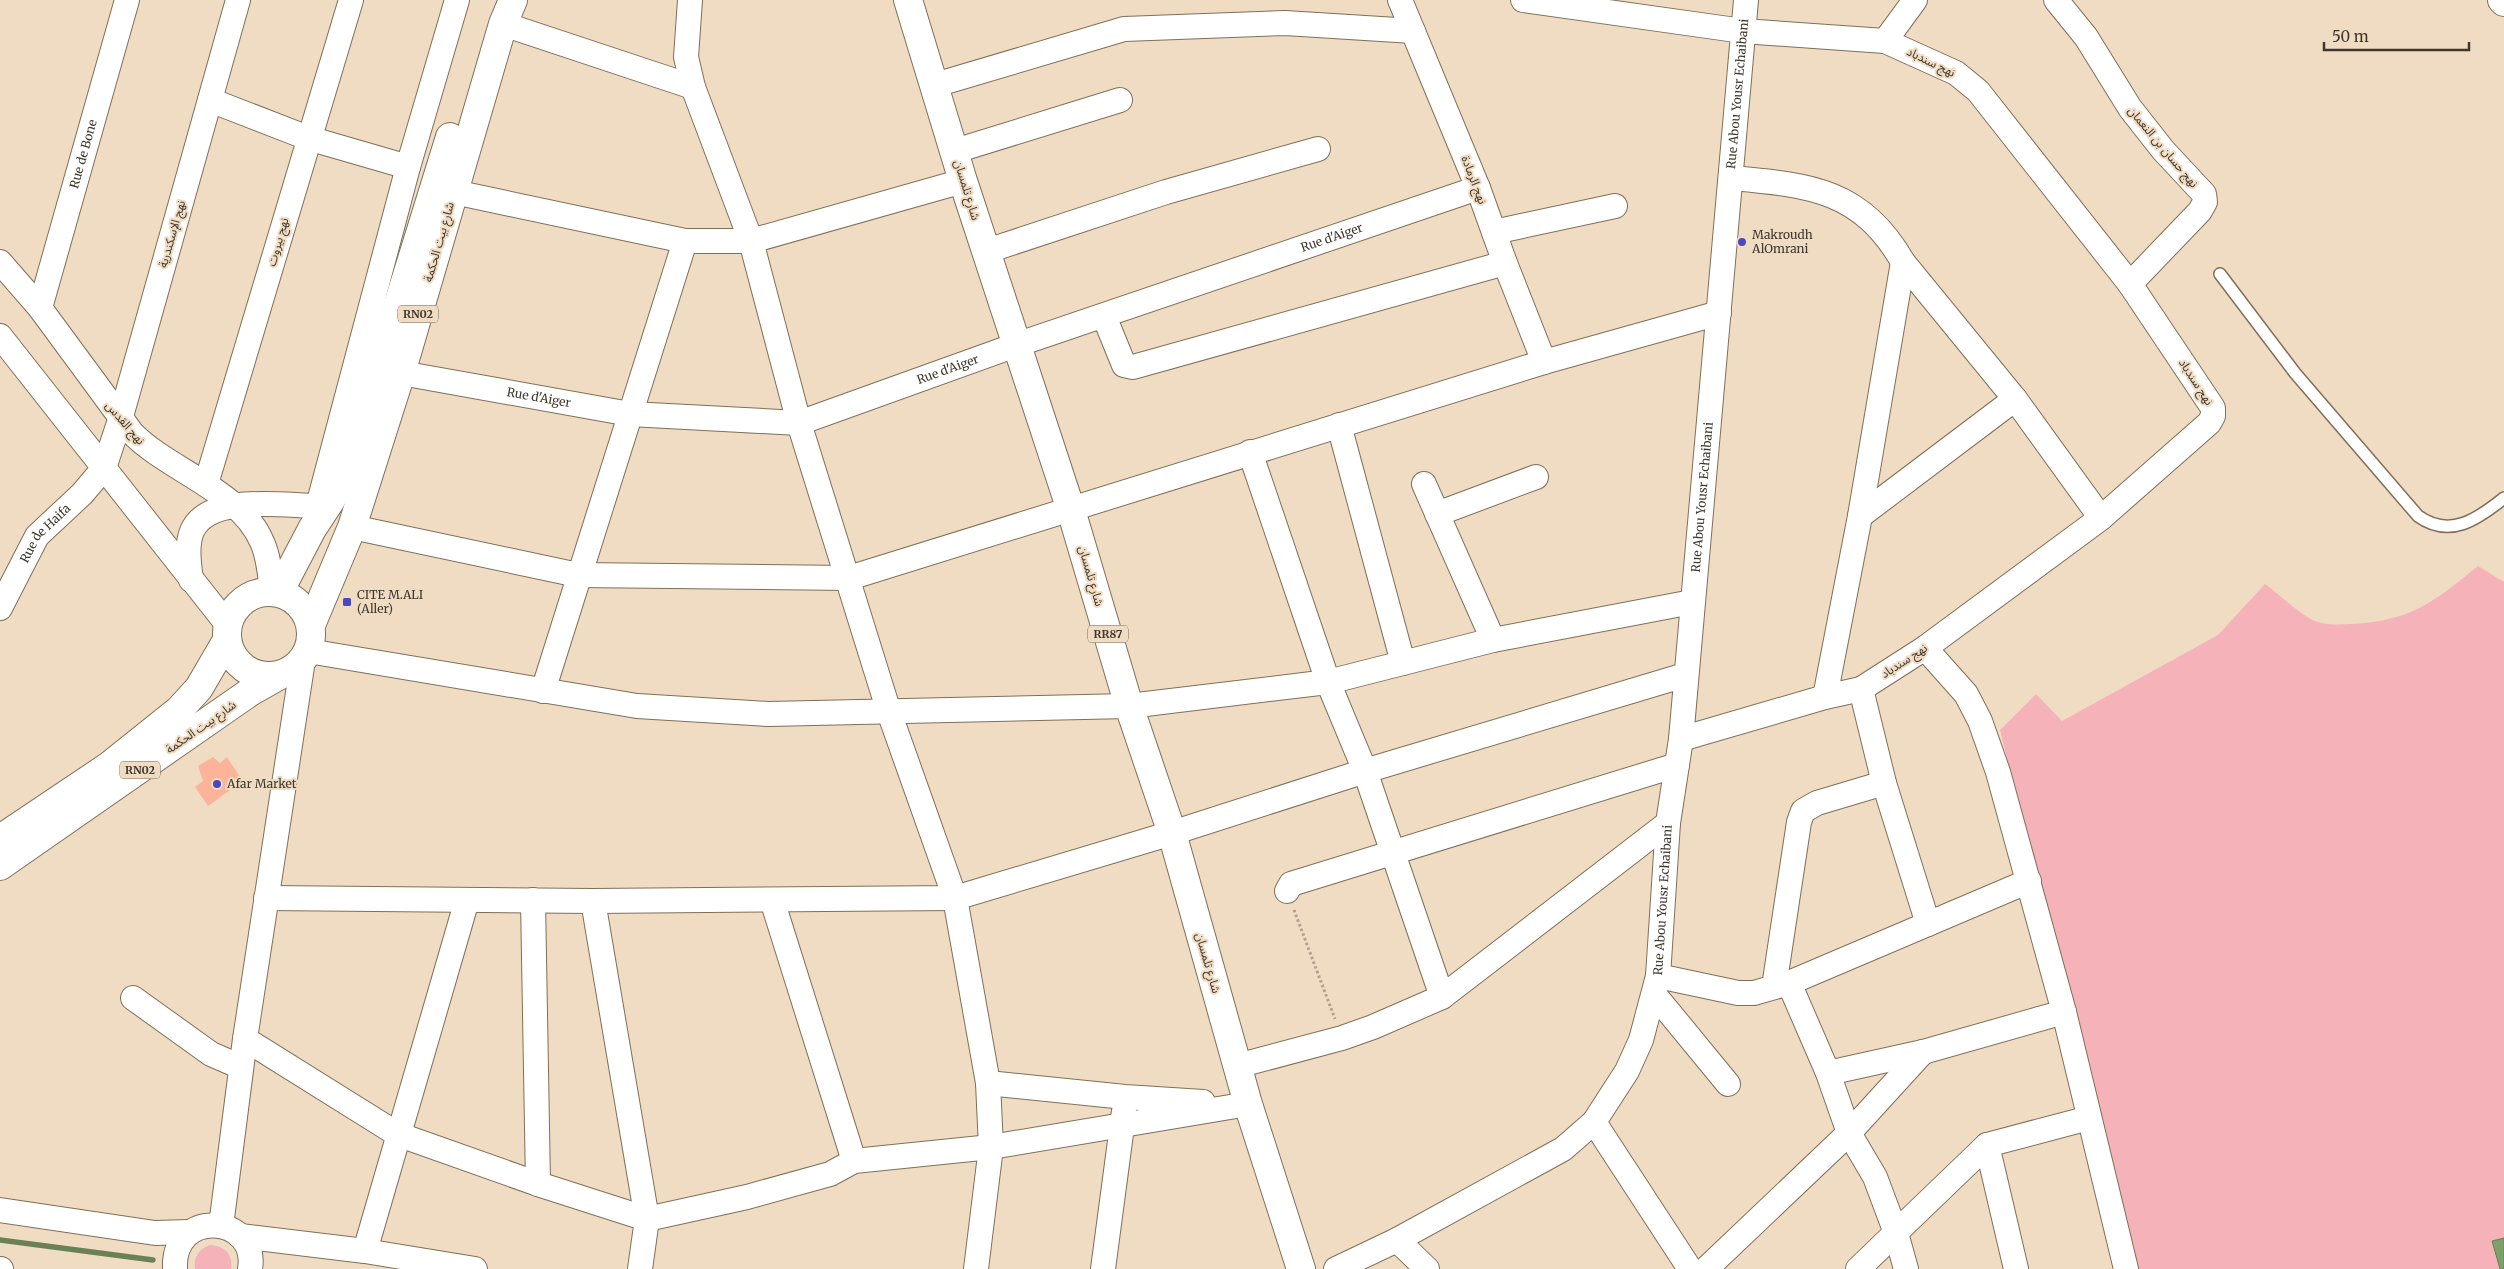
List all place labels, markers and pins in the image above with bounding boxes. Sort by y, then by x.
place label: Makroudh AlOmrani [1751,227,1813,256]
marker: Makroudh AlOmrani [1736,236,1748,248]
place label: CITE M.ALI (Aller) [357,587,423,616]
marker: CITE M.ALI (Aller) [341,596,353,608]
place label: Afar Market [226,776,297,791]
marker: Afar Market [211,778,223,790]

